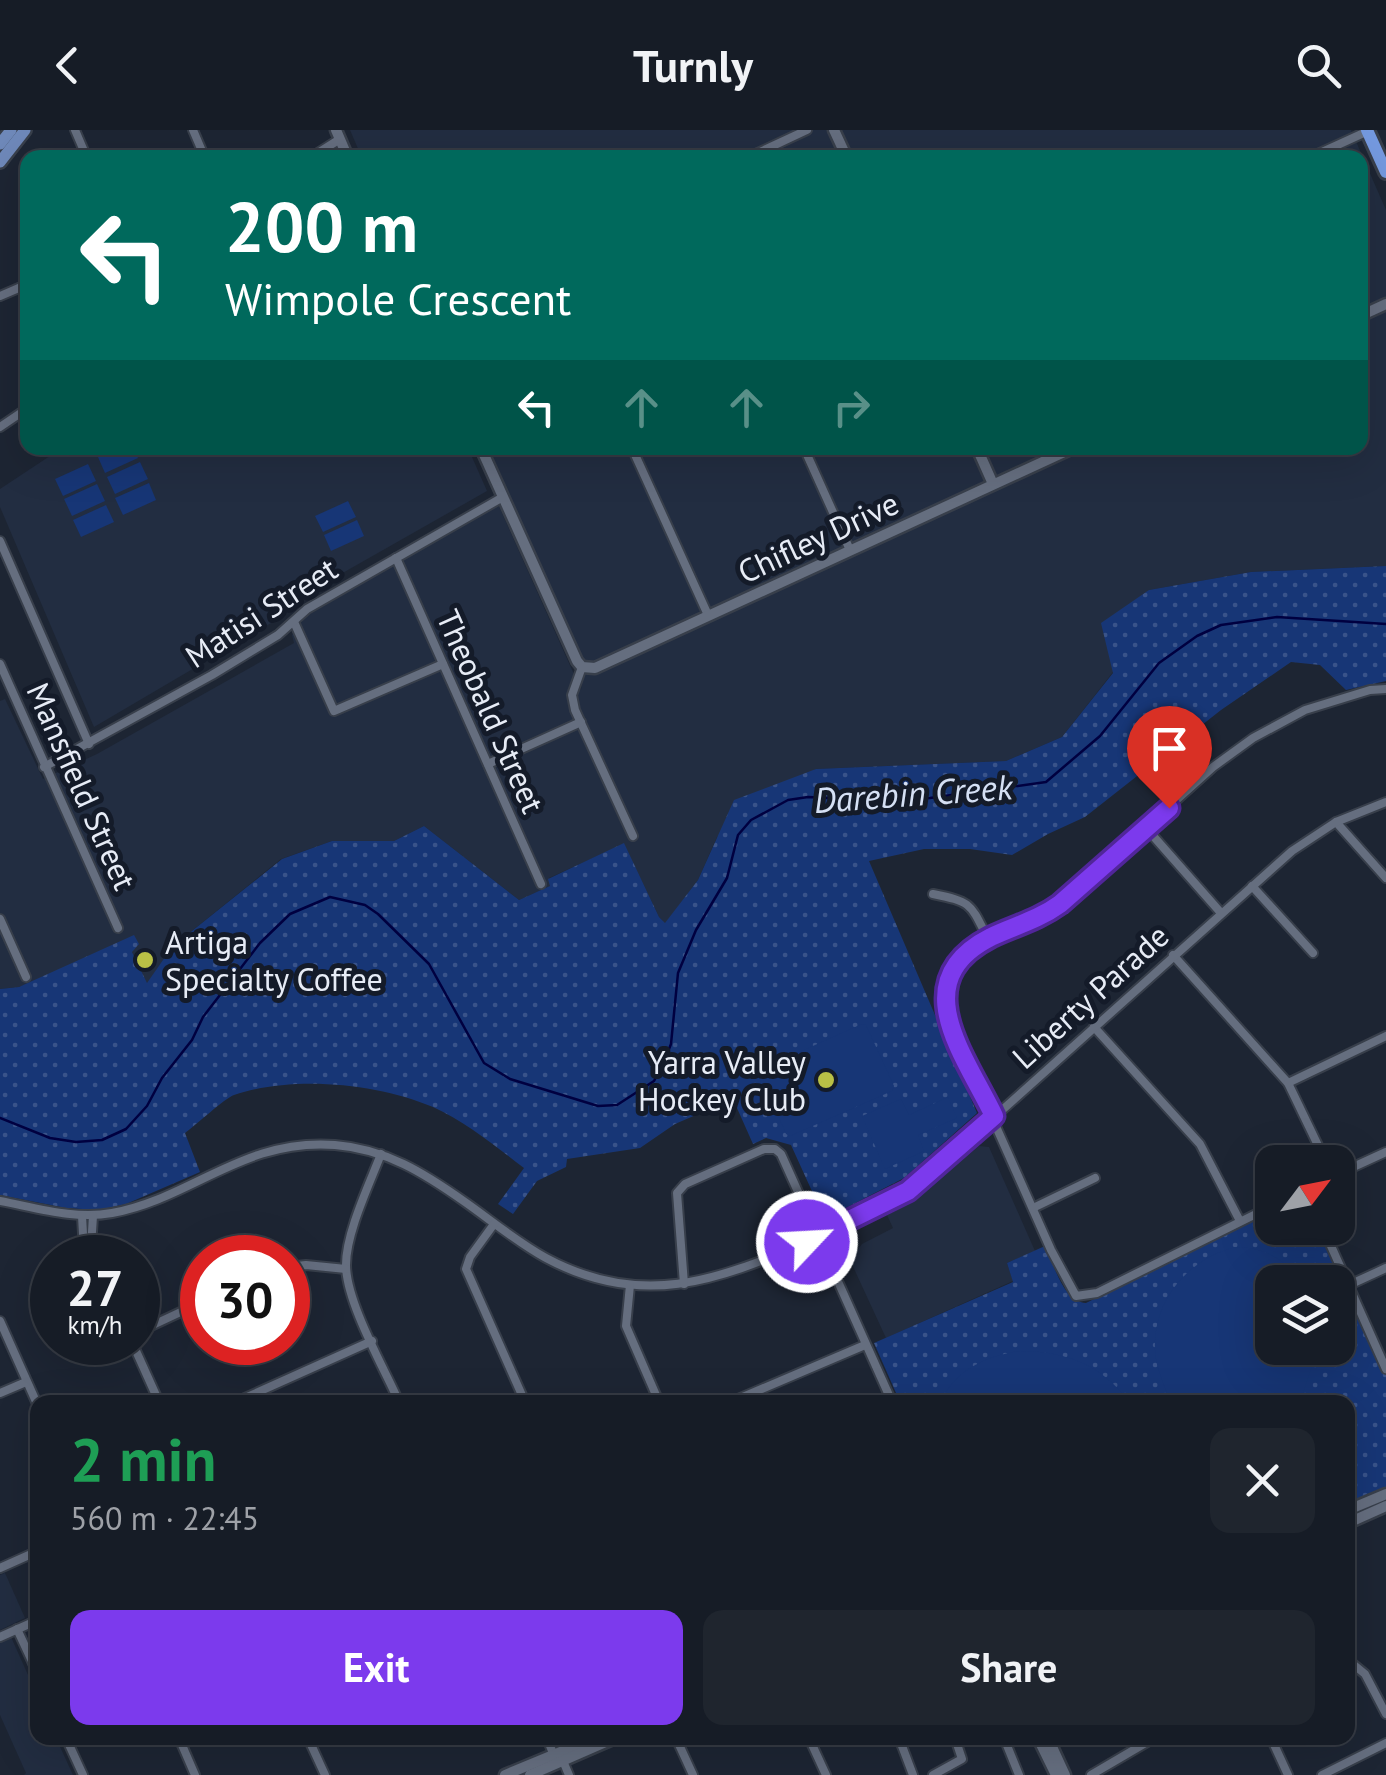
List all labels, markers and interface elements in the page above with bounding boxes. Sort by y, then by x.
text: Turnly [633,36,753,94]
icon: back [40,38,95,93]
icon: search [1291,38,1346,93]
text: 200 m [225,181,418,271]
icon: left [60,190,190,320]
text: Wimpole Crescent [225,269,571,327]
icon: left [509,380,564,435]
icon: ahead [614,380,669,435]
icon: ahead [719,380,774,435]
icon: right [824,380,879,435]
street label: Chifley Drive [731,482,905,592]
street label: Matisi Street [177,547,345,677]
street label: Theobald Street [427,603,555,819]
street label: Mansfield Street [18,676,147,896]
pin [1127,706,1212,809]
icon: arrive [1142,721,1197,776]
water label: Darebin Creek [812,763,1015,823]
street label: Liberty Parade [1003,915,1177,1077]
place label: Artiga Specialty Coffee [165,921,383,1000]
marker: Artiga Specialty Coffee [134,949,156,971]
place label: Yarra Valley Hockey Club [638,1041,806,1120]
marker: Yarra Valley Hockey Club [815,1069,837,1091]
north arrow [1255,1145,1355,1245]
map controls [1255,1145,1355,1365]
position arrow [755,1190,859,1294]
speed limit sign: 30 [180,1235,310,1365]
text: 27 [67,1255,123,1320]
button: layers [1255,1265,1355,1365]
text: km/h [68,1309,122,1341]
text: 2 min [70,1420,216,1498]
button: close [1210,1428,1315,1533]
text: 560 m · 22:45 [70,1497,259,1539]
button: Exit [70,1610,683,1725]
button: Share [703,1610,1315,1725]

